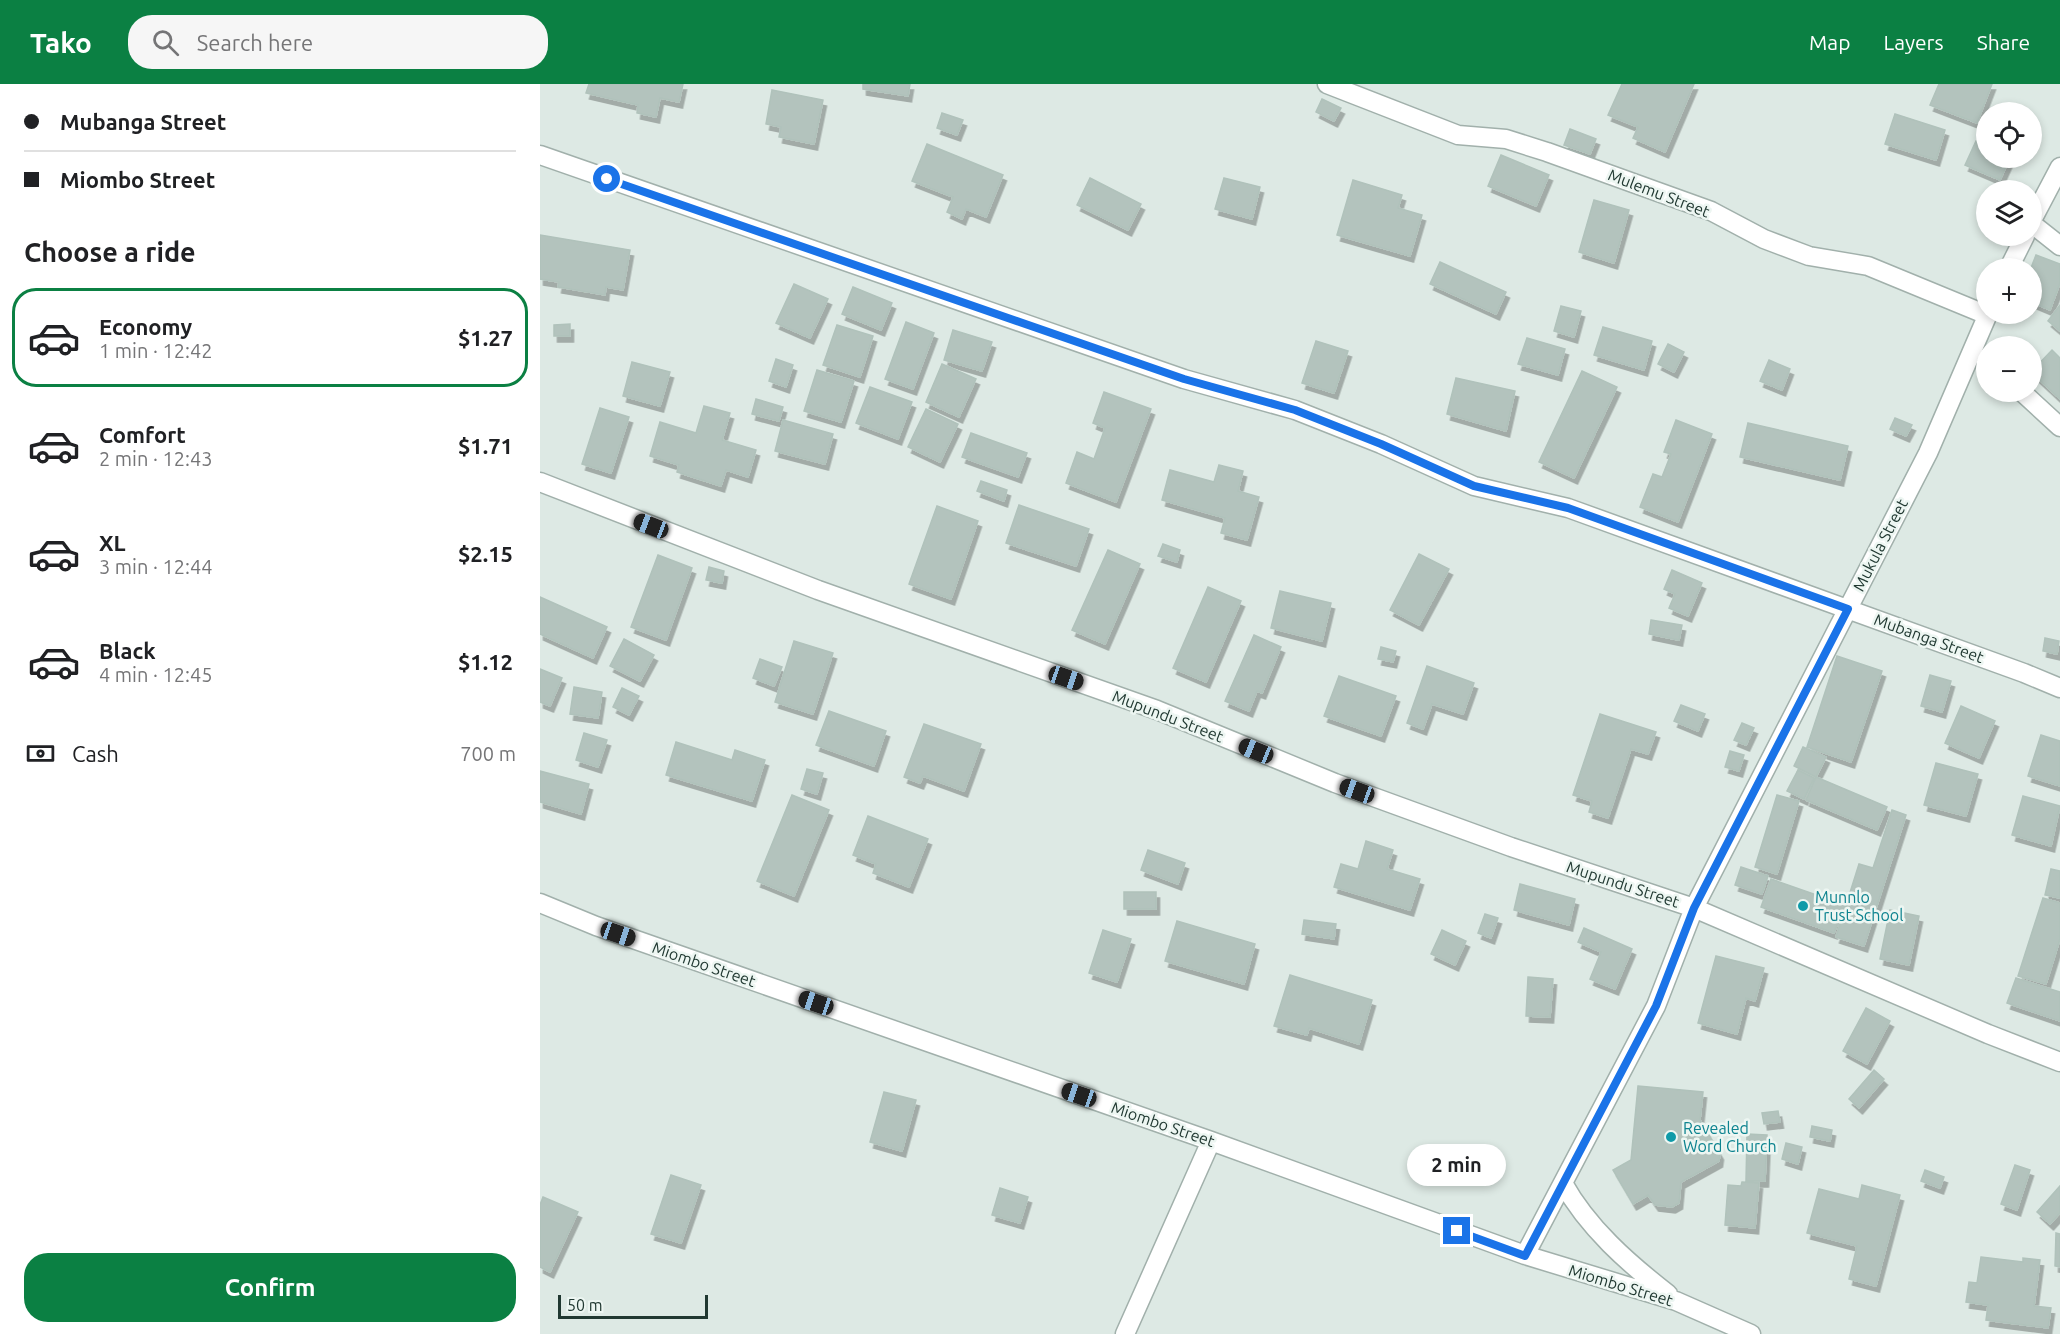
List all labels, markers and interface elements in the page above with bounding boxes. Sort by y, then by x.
search box [128,15,548,69]
icon: search [149,26,182,59]
text: Tako [30,27,92,58]
text: Search here [197,30,313,55]
text: Map [1809,30,1850,54]
text: Layers [1883,30,1944,54]
text: Share [1977,30,2030,54]
map controls [1976,102,2042,402]
button: locate [1976,102,2042,168]
text: Mubanga Street [60,109,226,134]
route start [593,165,620,192]
street label: Mulemu Street [1606,165,1713,221]
text: Miombo Street [60,167,215,192]
button: layers [1976,180,2042,246]
text: Choose a ride [24,237,196,267]
button: + [1976,258,2042,324]
icon: car [27,311,81,365]
text: Economy [99,314,192,339]
text: $1.27 [458,325,513,350]
button: − [1976,336,2042,402]
text: 1 min · 12:42 [99,339,213,362]
icon: car [27,419,81,473]
text: Comfort [99,422,186,447]
text: $1.71 [458,433,513,458]
text: 2 min · 12:43 [99,447,213,470]
street label: Mukula Street [1849,495,1911,594]
car [631,511,671,541]
icon: car [27,527,81,581]
text: XL [99,530,126,555]
text: $2.15 [458,541,513,566]
text: 3 min · 12:44 [99,555,213,578]
street label: Mubanga Street [1872,610,1987,666]
icon: car [27,635,81,689]
text: Black [99,638,156,663]
text: $1.12 [458,649,513,674]
text: 4 min · 12:45 [99,663,213,686]
car [1046,664,1086,692]
street label: Mupundu Street [1110,687,1227,746]
car [1236,736,1276,766]
icon: cash [24,737,57,770]
text: Cash [72,741,119,766]
text: 700 m [460,742,516,765]
car [1337,776,1377,806]
street label: Mupundu Street [1564,857,1682,911]
place label: Munnlo Trust School [1815,888,1903,924]
marker: Munnlo Trust School [1796,899,1810,913]
car [598,920,638,948]
street label: Miombo Street [650,938,759,990]
car [796,989,836,1017]
car [1059,1081,1099,1109]
street label: Miombo Street [1109,1098,1218,1150]
place label: Revealed Word Church [1683,1119,1777,1155]
marker: Revealed Word Church [1664,1130,1678,1144]
callout: 2 min [1408,1144,1506,1186]
text: 2 min [1431,1153,1482,1176]
route end [1443,1217,1470,1244]
button: Confirm [24,1253,516,1322]
street label: Miombo Street [1567,1261,1676,1310]
scale bar [558,1292,708,1320]
text: 50 m [567,1296,603,1314]

